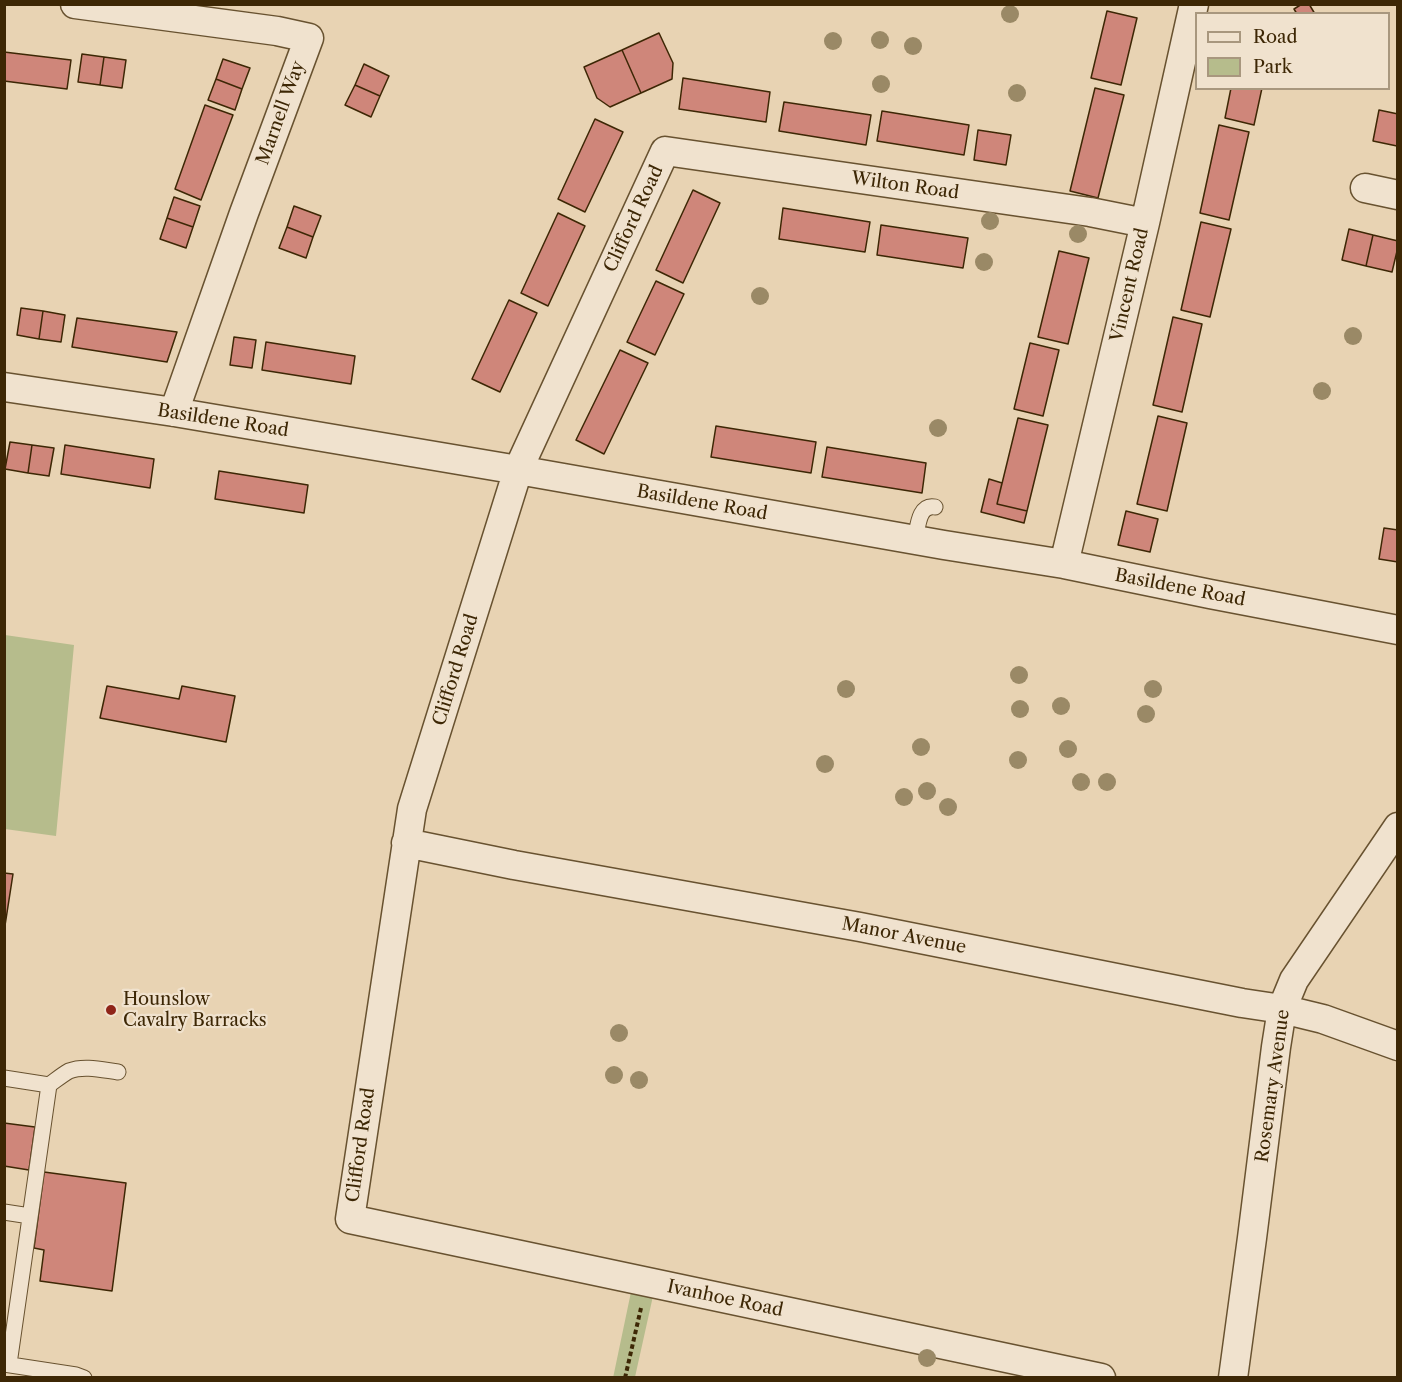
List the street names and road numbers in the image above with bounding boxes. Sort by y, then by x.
street label: Marnell Way [252,58,310,168]
street label: Clifford Road [600,162,668,276]
street label: Wilton Road [850,168,960,204]
street label: Vincent Road [1106,226,1154,344]
street label: Basildene Road [156,400,290,442]
street label: Basildene Road [635,481,769,525]
street label: Basildene Road [1113,565,1247,611]
street label: Clifford Road [429,612,483,728]
street label: Manor Avenue [840,913,968,959]
street label: Rosemary Avenue [1252,1008,1294,1164]
street label: Clifford Road [342,1086,380,1204]
street label: Ivanhoe Road [665,1276,785,1322]

